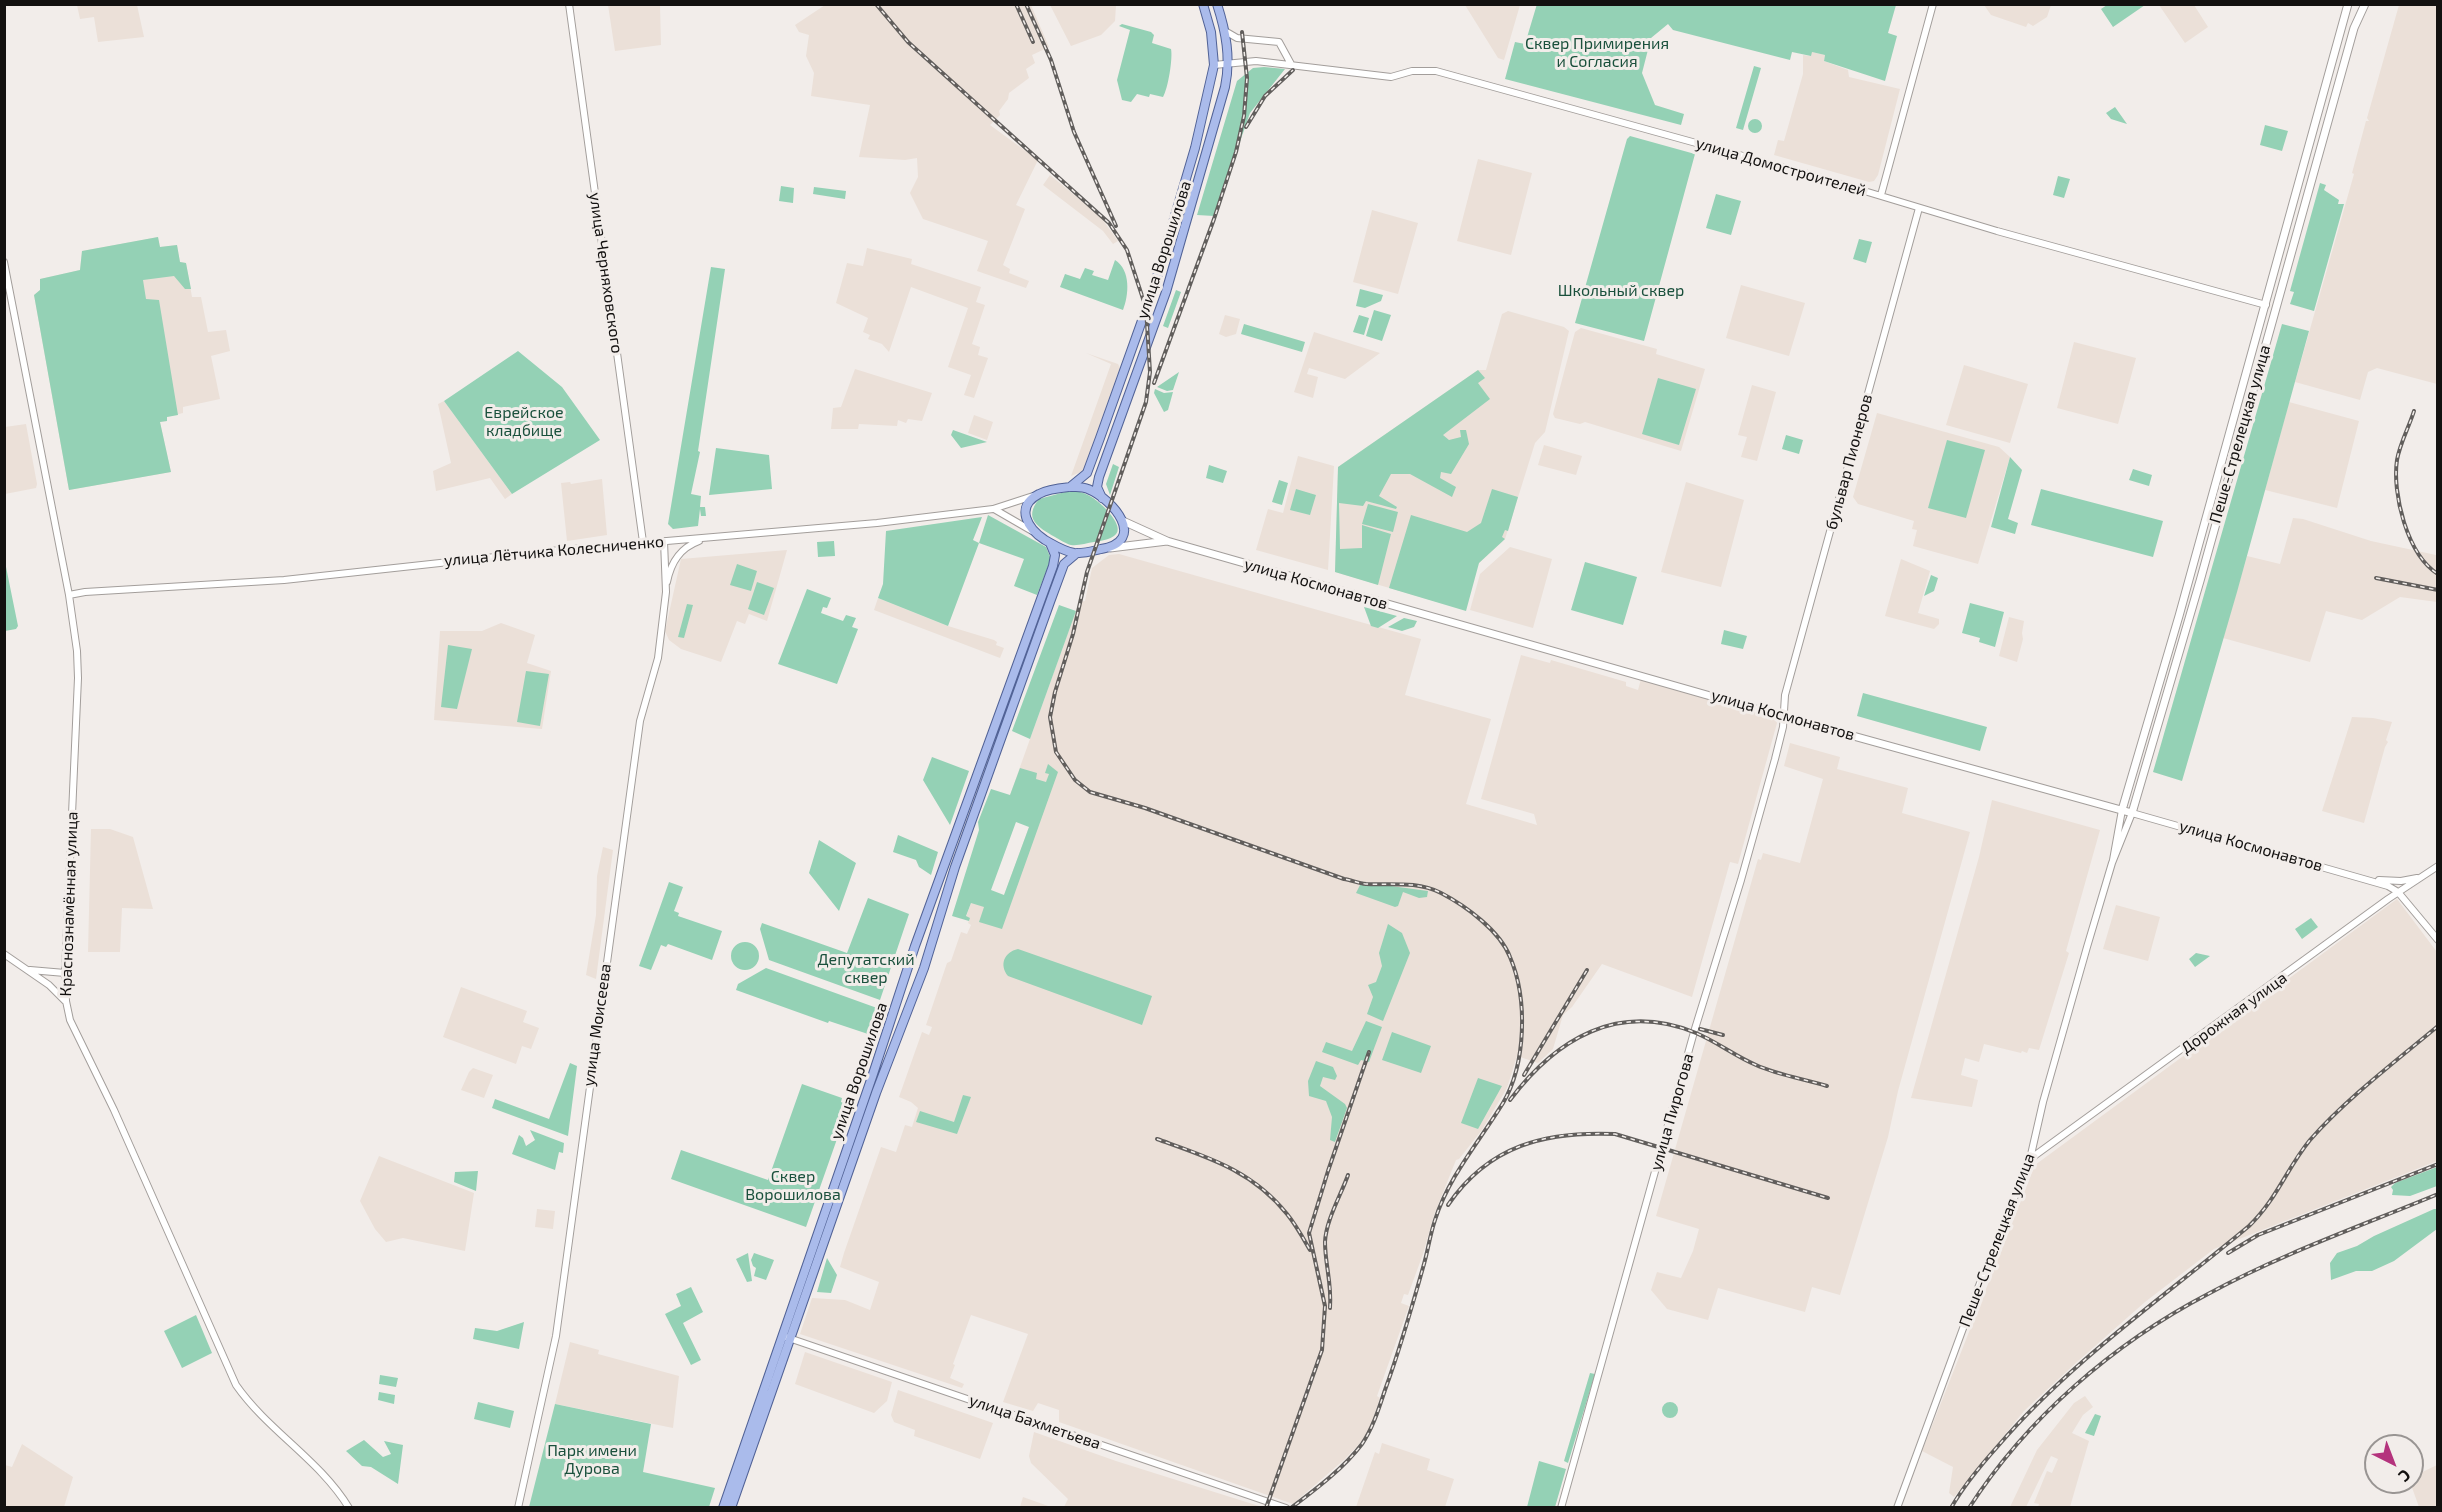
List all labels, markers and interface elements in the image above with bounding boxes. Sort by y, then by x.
park label: Сквер Примирения и Согласия [1525,34,1669,72]
street label: улица Домостроителей [1694,133,1868,201]
street label: улица Ворошилова [1133,179,1195,321]
street label: улица Черняховского [585,191,627,355]
park label: Школьный сквер [1558,281,1684,301]
street label: Пеше-Стрелецкая улица [2205,343,2275,525]
street label: бульвар Пионеров [1822,392,1876,532]
park label: Еврейское кладбище [484,403,564,441]
street label: улица Лётчика Колесниченко [443,532,665,570]
street label: улица Космонавтов [1242,554,1390,614]
street label: улица Космонавтов [1709,685,1857,745]
street label: Краснознамённая улица [56,811,82,997]
street label: улица Космонавтов [2177,816,2325,876]
park label: Депутатский сквер [817,950,915,988]
street label: улица Моисеева [579,962,615,1088]
street label: Дорожная улица [2177,968,2291,1058]
street label: улица Ворошилова [827,1000,891,1142]
street label: улица Пирогова [1646,1051,1698,1173]
street label: Пеше-Стрелецкая улица [1955,1150,2039,1330]
park label: Сквер Ворошилова [745,1167,841,1205]
street label: улица Бахметьева [967,1390,1103,1454]
north arrow [2364,1434,2424,1494]
park label: Парк имени Дурова [547,1441,637,1479]
text: С [2395,1466,2415,1486]

